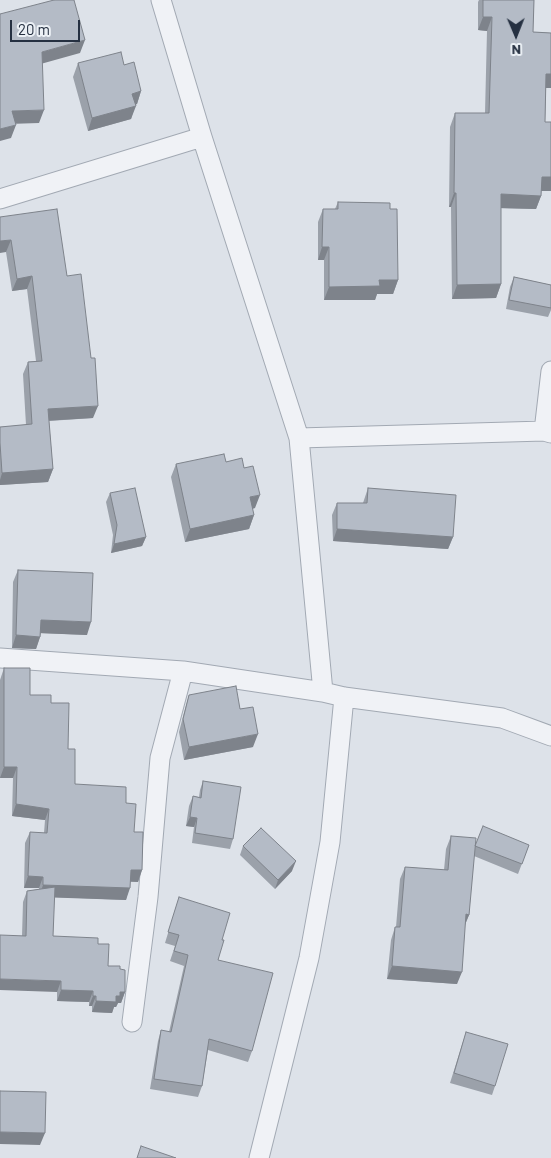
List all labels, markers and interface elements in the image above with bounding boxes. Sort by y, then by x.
scale bar [12,10,82,42]
north arrow [491,10,541,60]
text: 20 m [18,20,50,38]
text: N [511,42,521,59]

